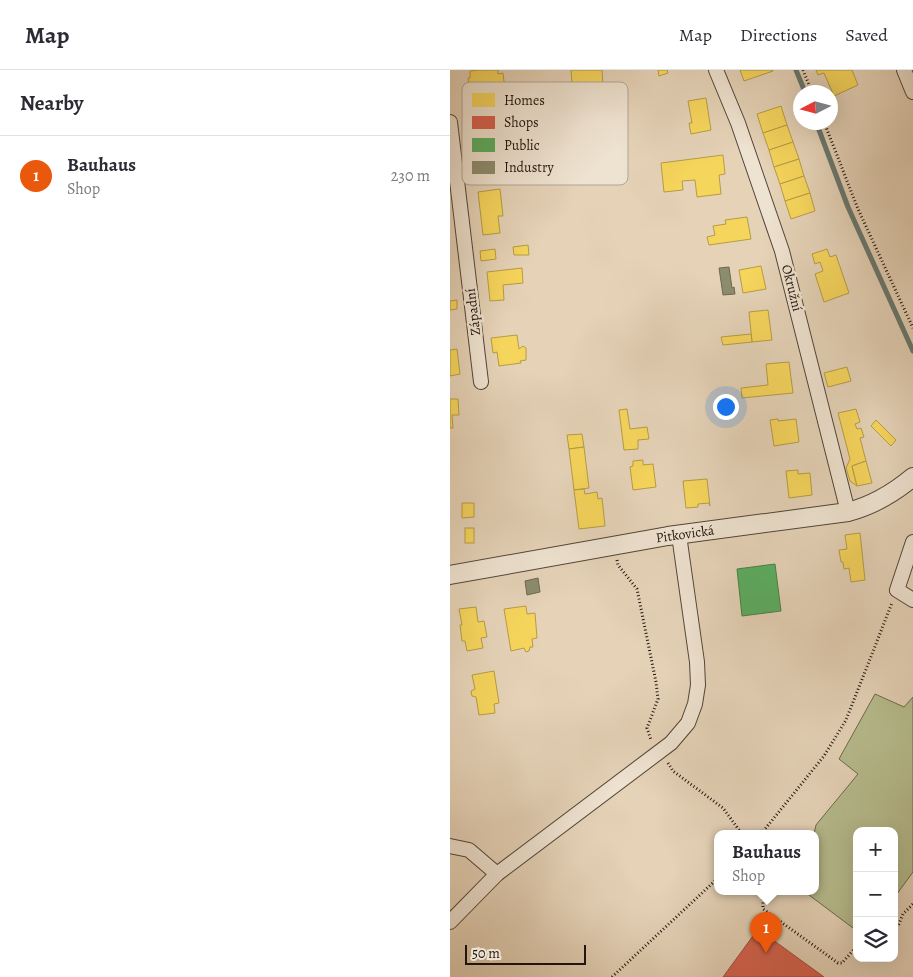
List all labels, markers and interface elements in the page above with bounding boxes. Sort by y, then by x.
text: Map [25,19,69,51]
text: Map [679,23,712,47]
text: Directions [740,23,817,47]
text: Saved [845,23,888,47]
legend [462,82,628,185]
north arrow [793,85,838,130]
text: Nearby [20,89,83,117]
text: Homes [504,91,545,110]
text: Shops [504,113,539,132]
text: Public [504,136,540,155]
text: Bauhaus [67,152,136,178]
text: Industry [504,158,554,177]
text: 1 [33,165,39,187]
text: 230 m [391,165,430,187]
text: Shop [67,178,100,200]
street label: Okružní [777,263,807,313]
street label: Západní [461,287,485,337]
your location [713,394,739,420]
street label: Pitkovická [655,520,716,548]
map controls [853,827,898,962]
button: + [853,827,898,872]
popup [714,830,819,895]
text: Bauhaus [732,839,801,865]
text: Shop [732,865,765,887]
button: − [853,872,898,917]
pin: 1 [750,912,782,953]
button: layers [853,917,898,962]
scale bar [465,942,586,965]
text: 50 m [472,944,500,963]

